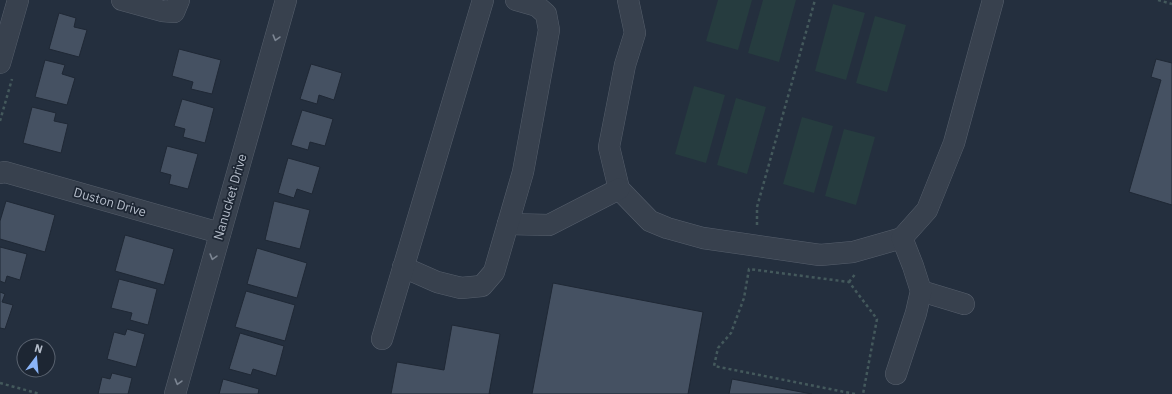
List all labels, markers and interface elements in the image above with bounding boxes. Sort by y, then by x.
one-way arrow [272,34,280,41]
street label: Nanucket Drive [210,152,250,242]
street label: Duston Drive [72,184,148,220]
one-way arrow [210,254,218,260]
north arrow [16,338,56,378]
text: N [33,341,45,356]
one-way arrow [174,378,183,385]

